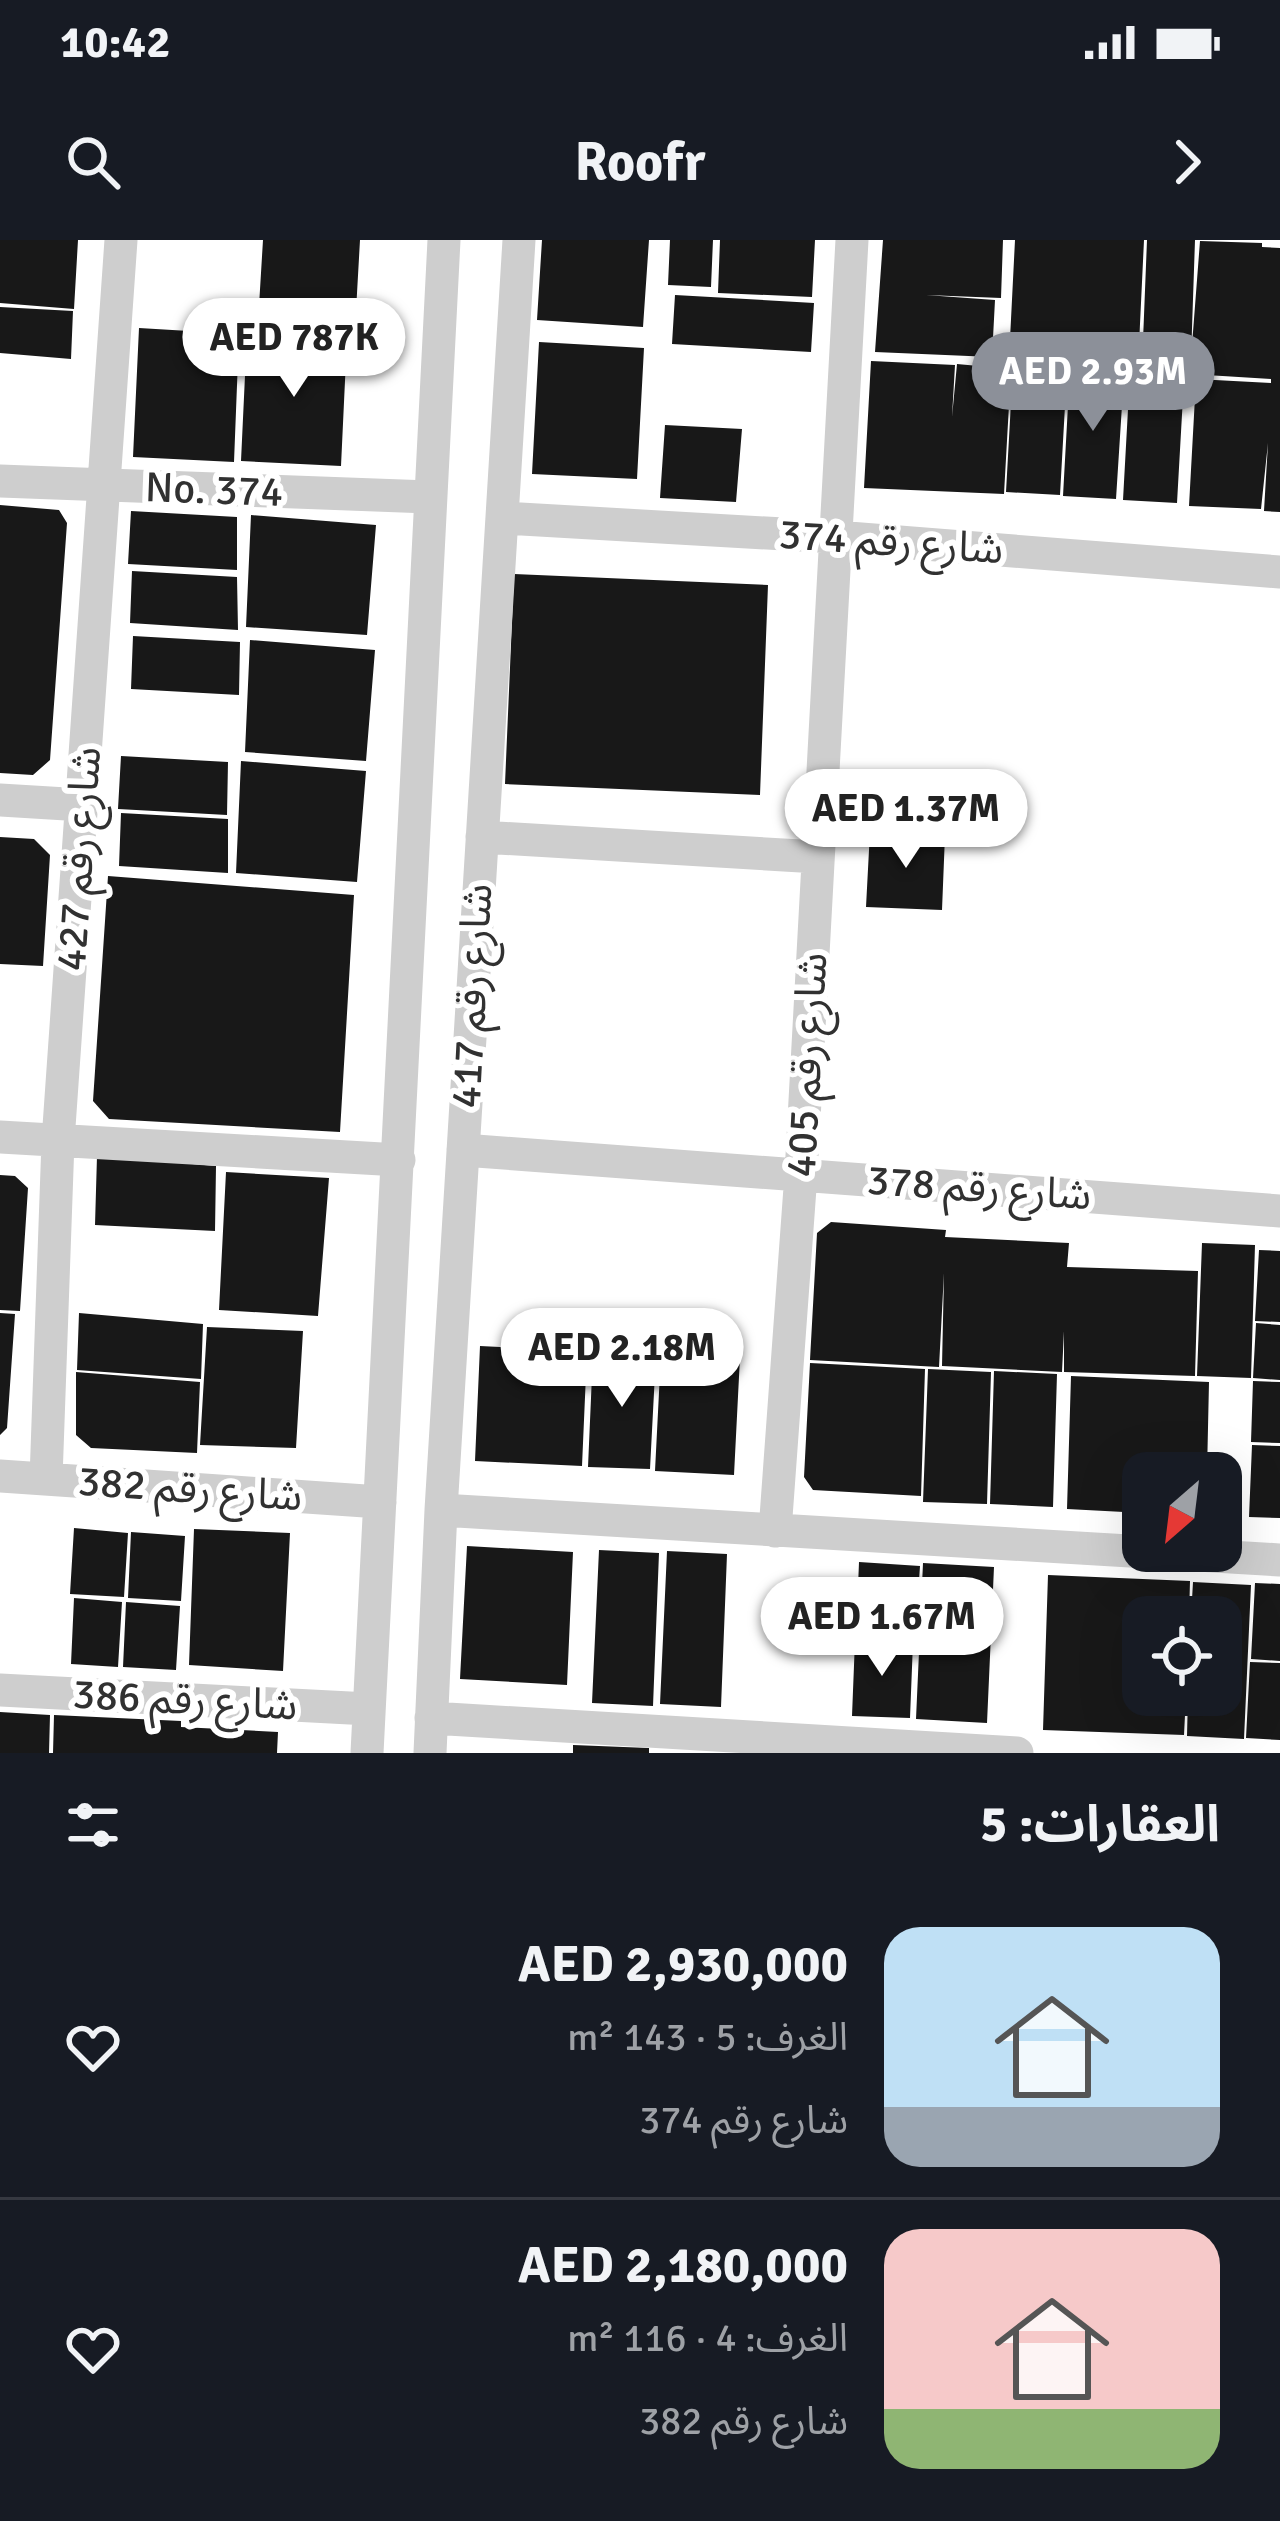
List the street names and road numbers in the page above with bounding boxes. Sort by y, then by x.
street label: No. 374 [144,462,284,518]
street label: شارع رقم 374 [777,509,1005,580]
street label: شارع رقم 427 [46,745,117,973]
street label: شارع رقم 417 [441,882,508,1110]
street label: شارع رقم 405 [776,951,843,1179]
street label: شارع رقم 378 [865,1155,1093,1226]
street label: شارع رقم 382 [76,1456,304,1527]
street label: شارع رقم 386 [71,1669,299,1736]

